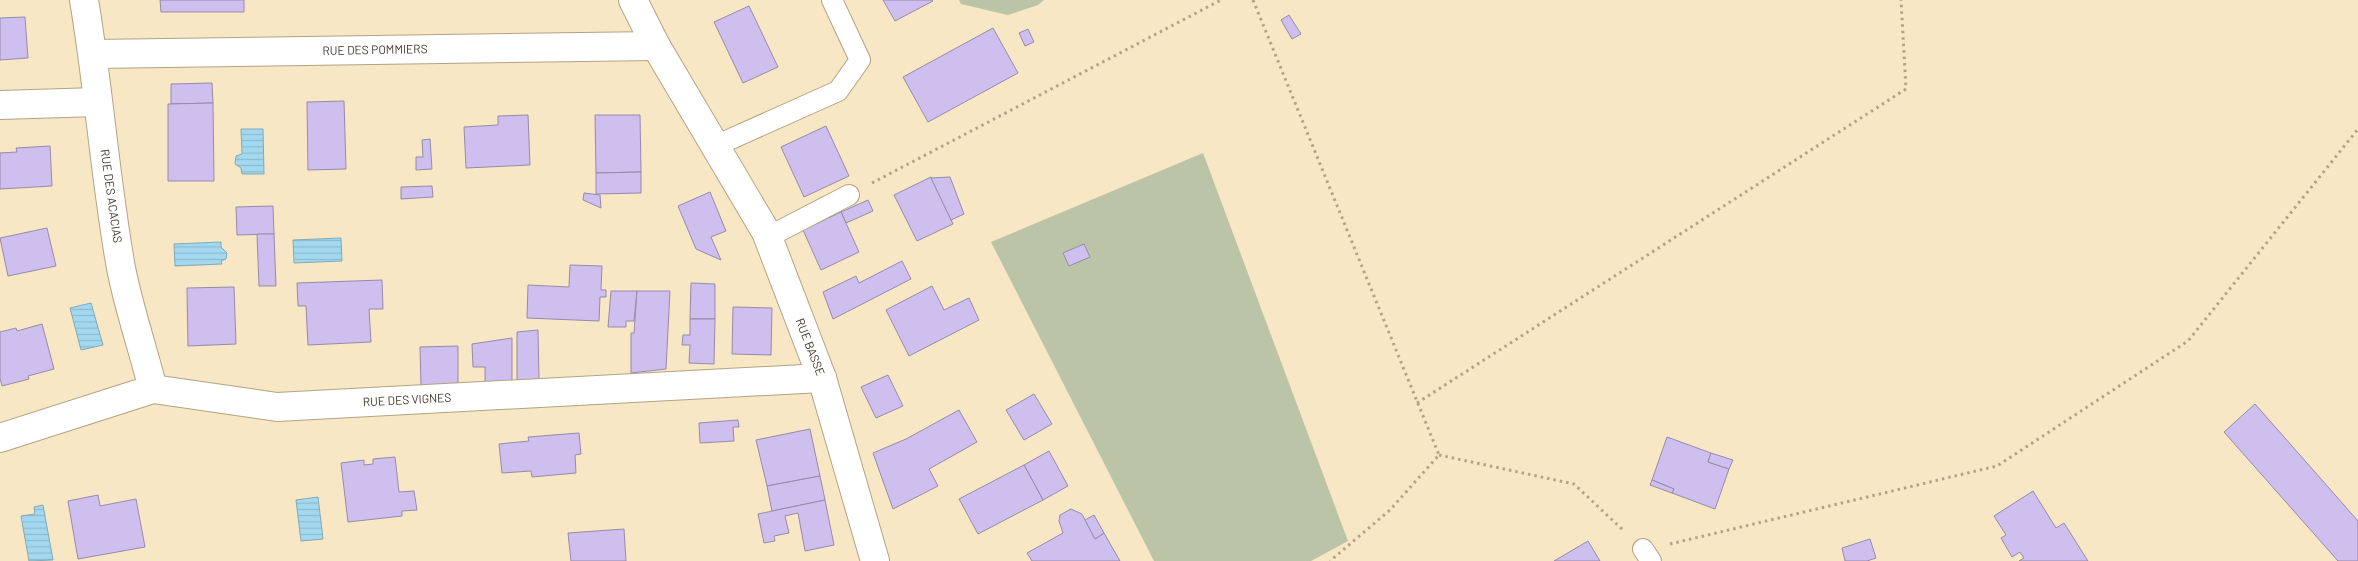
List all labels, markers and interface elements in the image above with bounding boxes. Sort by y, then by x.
street label: RUE DES POMMIERS [322,41,428,57]
street label: RUE DES ACACIAS [98,148,126,244]
street label: RUE BASSE [794,316,828,377]
street label: RUE DES VIGNES [362,390,452,408]

